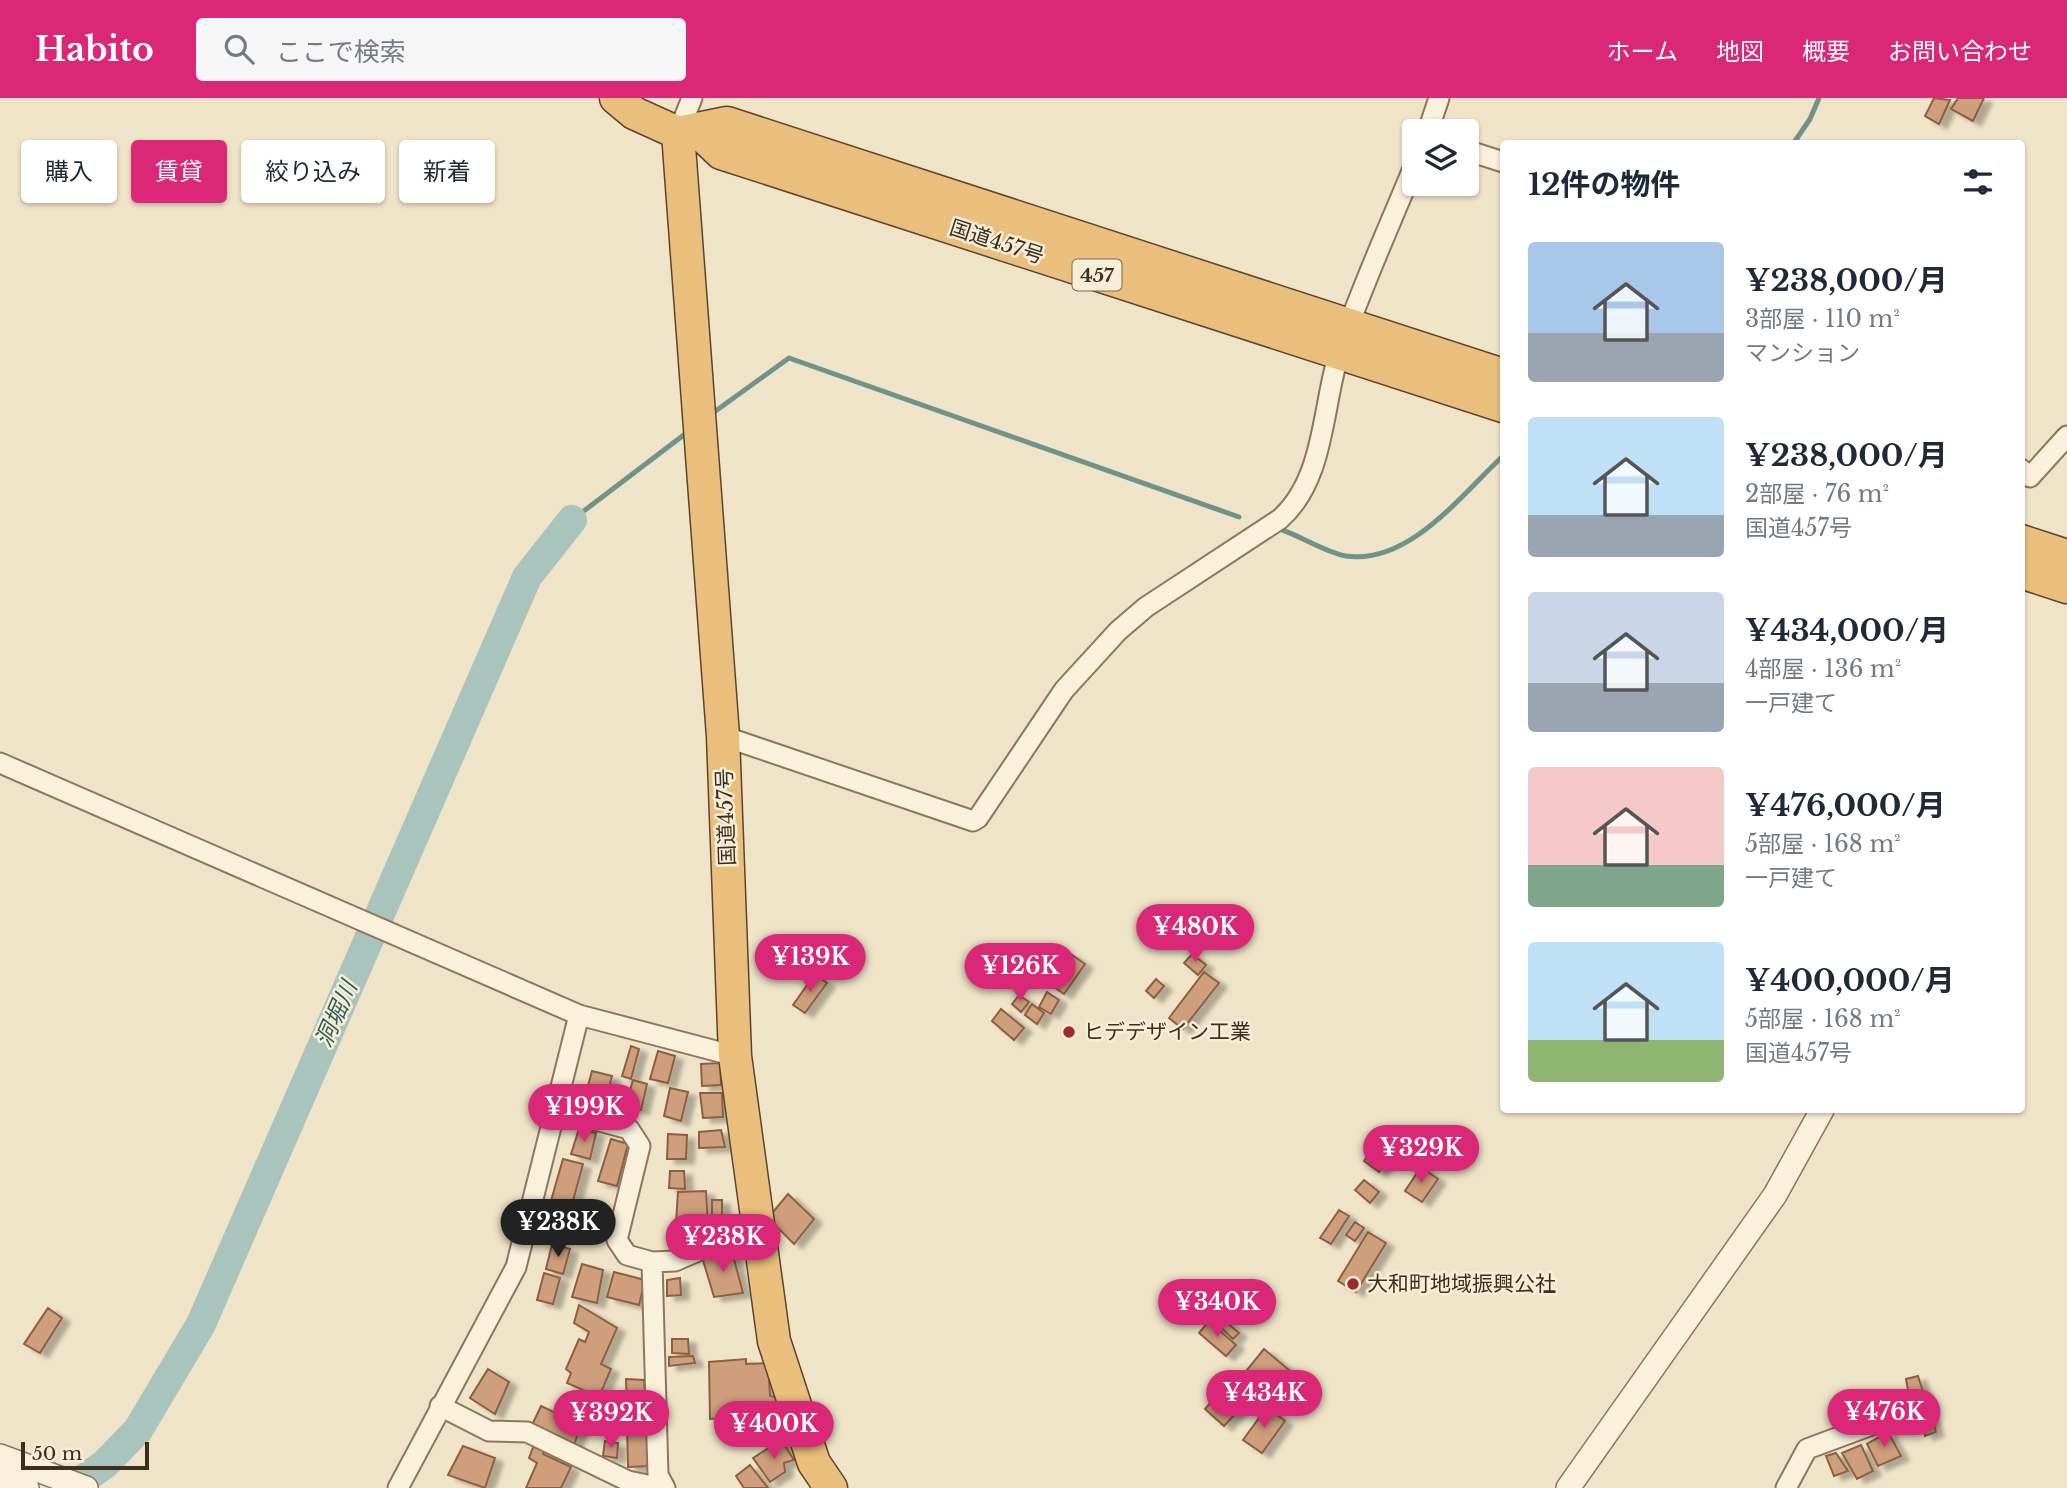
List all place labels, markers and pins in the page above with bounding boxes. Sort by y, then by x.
pin: ¥480K [1146,904,1244,964]
pin: ¥139K [761,934,859,994]
pin: ¥126K [971,944,1069,1003]
place label: ヒデデザイン工業 [1083,1019,1251,1045]
marker: ヒデデザイン工業 [1061,1024,1077,1040]
pin: ¥199K [535,1084,633,1144]
pin: ¥329K [1372,1126,1470,1185]
pin: ¥238K [509,1200,607,1259]
pin: ¥238K [674,1214,772,1274]
place label: 大和町地域振興公社 [1367,1271,1556,1297]
marker: 大和町地域振興公社 [1345,1276,1361,1292]
pin: ¥340K [1168,1280,1266,1339]
pin: ¥434K [1215,1370,1313,1430]
pin: ¥392K [562,1390,660,1450]
pin: ¥476K [1835,1390,1933,1449]
pin: ¥400K [725,1402,823,1461]

